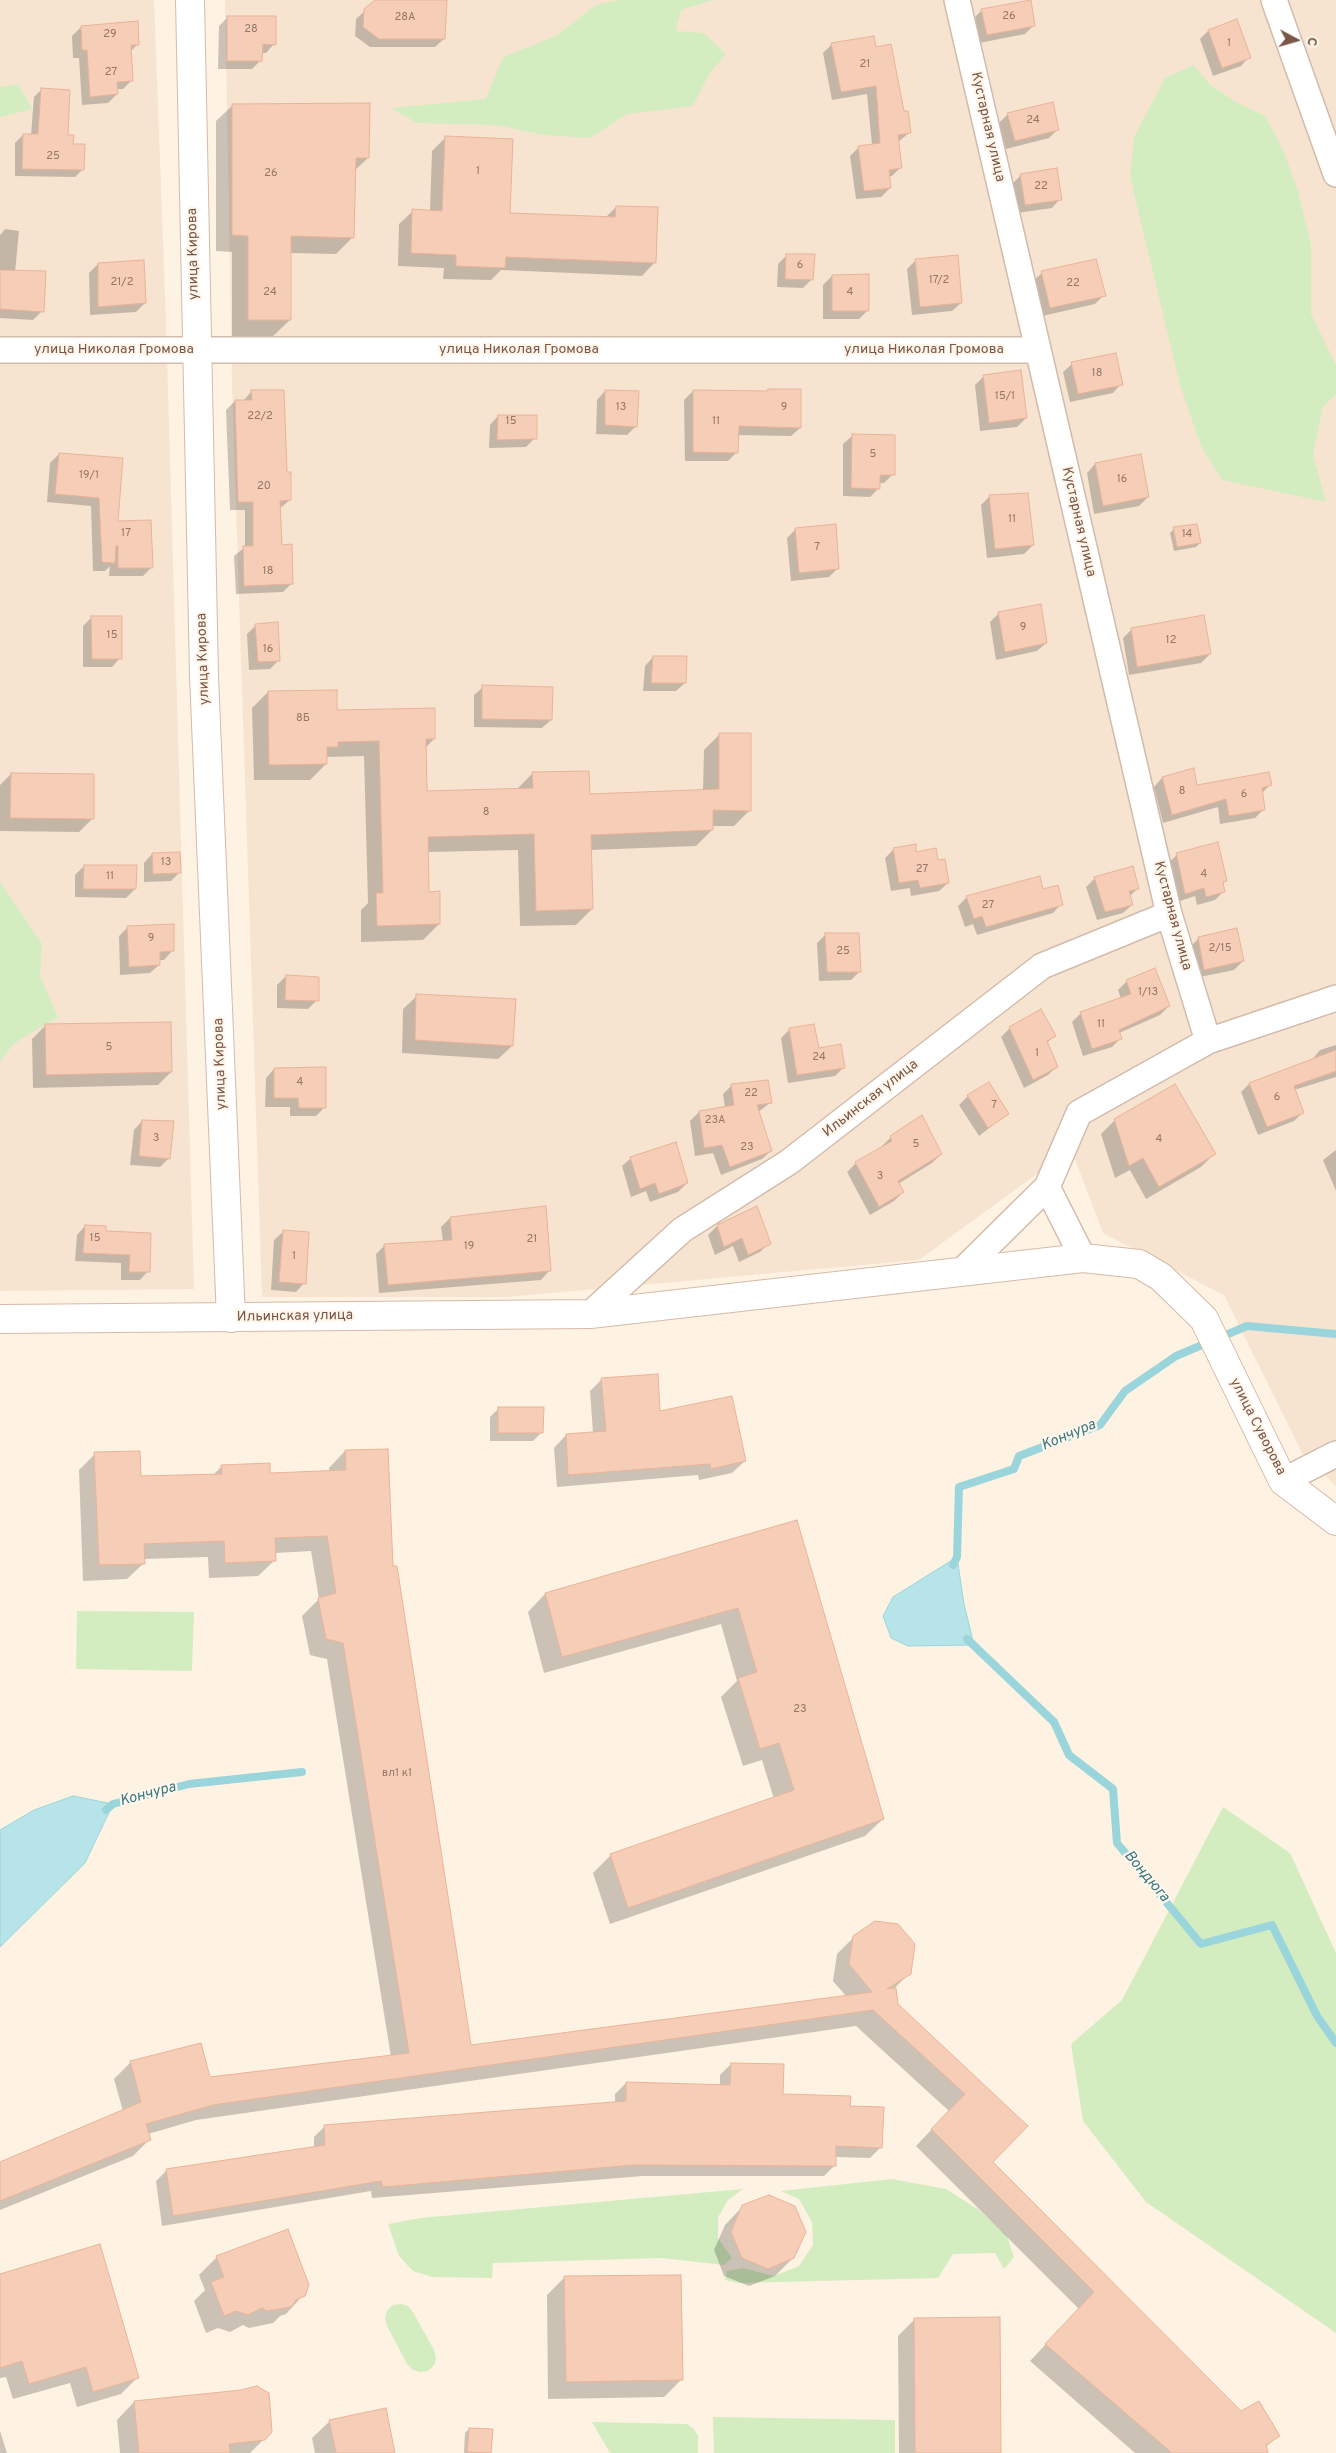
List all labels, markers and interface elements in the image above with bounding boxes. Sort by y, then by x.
house number: 26 [1002,10,1016,24]
house number: 28А [395,11,415,25]
north arrow [1271,15,1321,65]
house number: 28 [244,23,258,37]
house number: 29 [103,28,117,42]
text: С [1302,36,1320,47]
house number: 1 [1227,37,1231,51]
house number: 21 [860,58,870,72]
house number: 27 [105,66,117,80]
street label: Кустарная улица [966,70,1008,184]
house number: 24 [1026,114,1040,128]
house number: 25 [46,150,60,164]
house number: 1 [476,165,480,179]
house number: 26 [264,167,278,181]
house number: 22 [1034,180,1048,194]
street label: улица Кирова [185,208,203,300]
house number: 6 [797,259,803,273]
house number: 17/2 [929,274,949,288]
house number: 21/2 [111,276,133,290]
house number: 22 [1066,277,1080,291]
house number: 24 [263,286,277,300]
house number: 4 [847,286,853,300]
street label: улица Николая Громова [34,342,194,358]
street label: улица Николая Громова [439,342,599,358]
street label: улица Николая Громова [844,342,1004,358]
house number: 18 [1092,367,1102,381]
house number: 15/1 [995,390,1015,404]
house number: 13 [616,401,626,415]
house number: 9 [781,401,787,415]
house number: 22/2 [247,410,273,424]
house number: 15 [506,415,516,429]
house number: 11 [712,415,720,429]
house number: 5 [870,448,876,462]
street label: Кустарная улица [1057,465,1099,579]
house number: 19/1 [79,469,99,483]
house number: 16 [1117,473,1127,487]
house number: 20 [257,480,271,494]
house number: 11 [1008,513,1016,527]
house number: 17 [121,527,131,541]
house number: 14 [1182,528,1192,542]
house number: 7 [814,541,820,555]
house number: 18 [263,565,273,579]
street label: улица Кирова [194,613,214,705]
house number: 9 [1020,621,1026,635]
house number: 15 [107,629,117,643]
house number: 12 [1166,634,1176,648]
house number: 16 [263,643,273,657]
house number: 8Б [296,712,310,726]
house number: 8 [1179,785,1185,799]
house number: 6 [1241,788,1247,802]
house number: 8 [483,806,489,820]
house number: 13 [161,856,171,870]
street label: Кустарная улица [1149,860,1195,972]
house number: 27 [916,863,928,877]
house number: 4 [1201,868,1207,882]
house number: 11 [106,870,114,884]
house number: 27 [982,899,994,913]
house number: 9 [148,932,154,946]
house number: 2/15 [1208,942,1232,956]
house number: 25 [836,945,850,959]
house number: 1/13 [1138,986,1158,1000]
street label: улица Кирова [211,1018,231,1110]
house number: 11 [1097,1018,1105,1032]
house number: 5 [106,1041,112,1055]
house number: 1 [1035,1047,1039,1061]
house number: 24 [812,1051,826,1065]
street label: Ильинская улица [820,1057,922,1141]
house number: 4 [297,1076,303,1090]
house number: 22 [744,1087,758,1101]
house number: 6 [1274,1091,1280,1105]
house number: 7 [991,1099,997,1113]
house number: 23А [705,1114,725,1128]
house number: 3 [153,1132,159,1146]
house number: 4 [1156,1133,1162,1147]
house number: 5 [913,1138,919,1152]
house number: 23 [740,1141,754,1155]
house number: 3 [877,1170,883,1184]
house number: 15 [90,1232,100,1246]
house number: 21 [527,1233,537,1247]
house number: 19 [464,1240,474,1254]
house number: 1 [292,1250,296,1264]
street label: Ильинская улица [237,1308,353,1326]
street label: улица Суворова [1225,1376,1289,1478]
water label: Кончура [1039,1417,1099,1455]
house number: 23 [793,1703,807,1717]
house number: вл1 к1 [382,1767,412,1781]
water label: Кончура [118,1779,178,1811]
water label: Вондюга [1119,1848,1173,1906]

